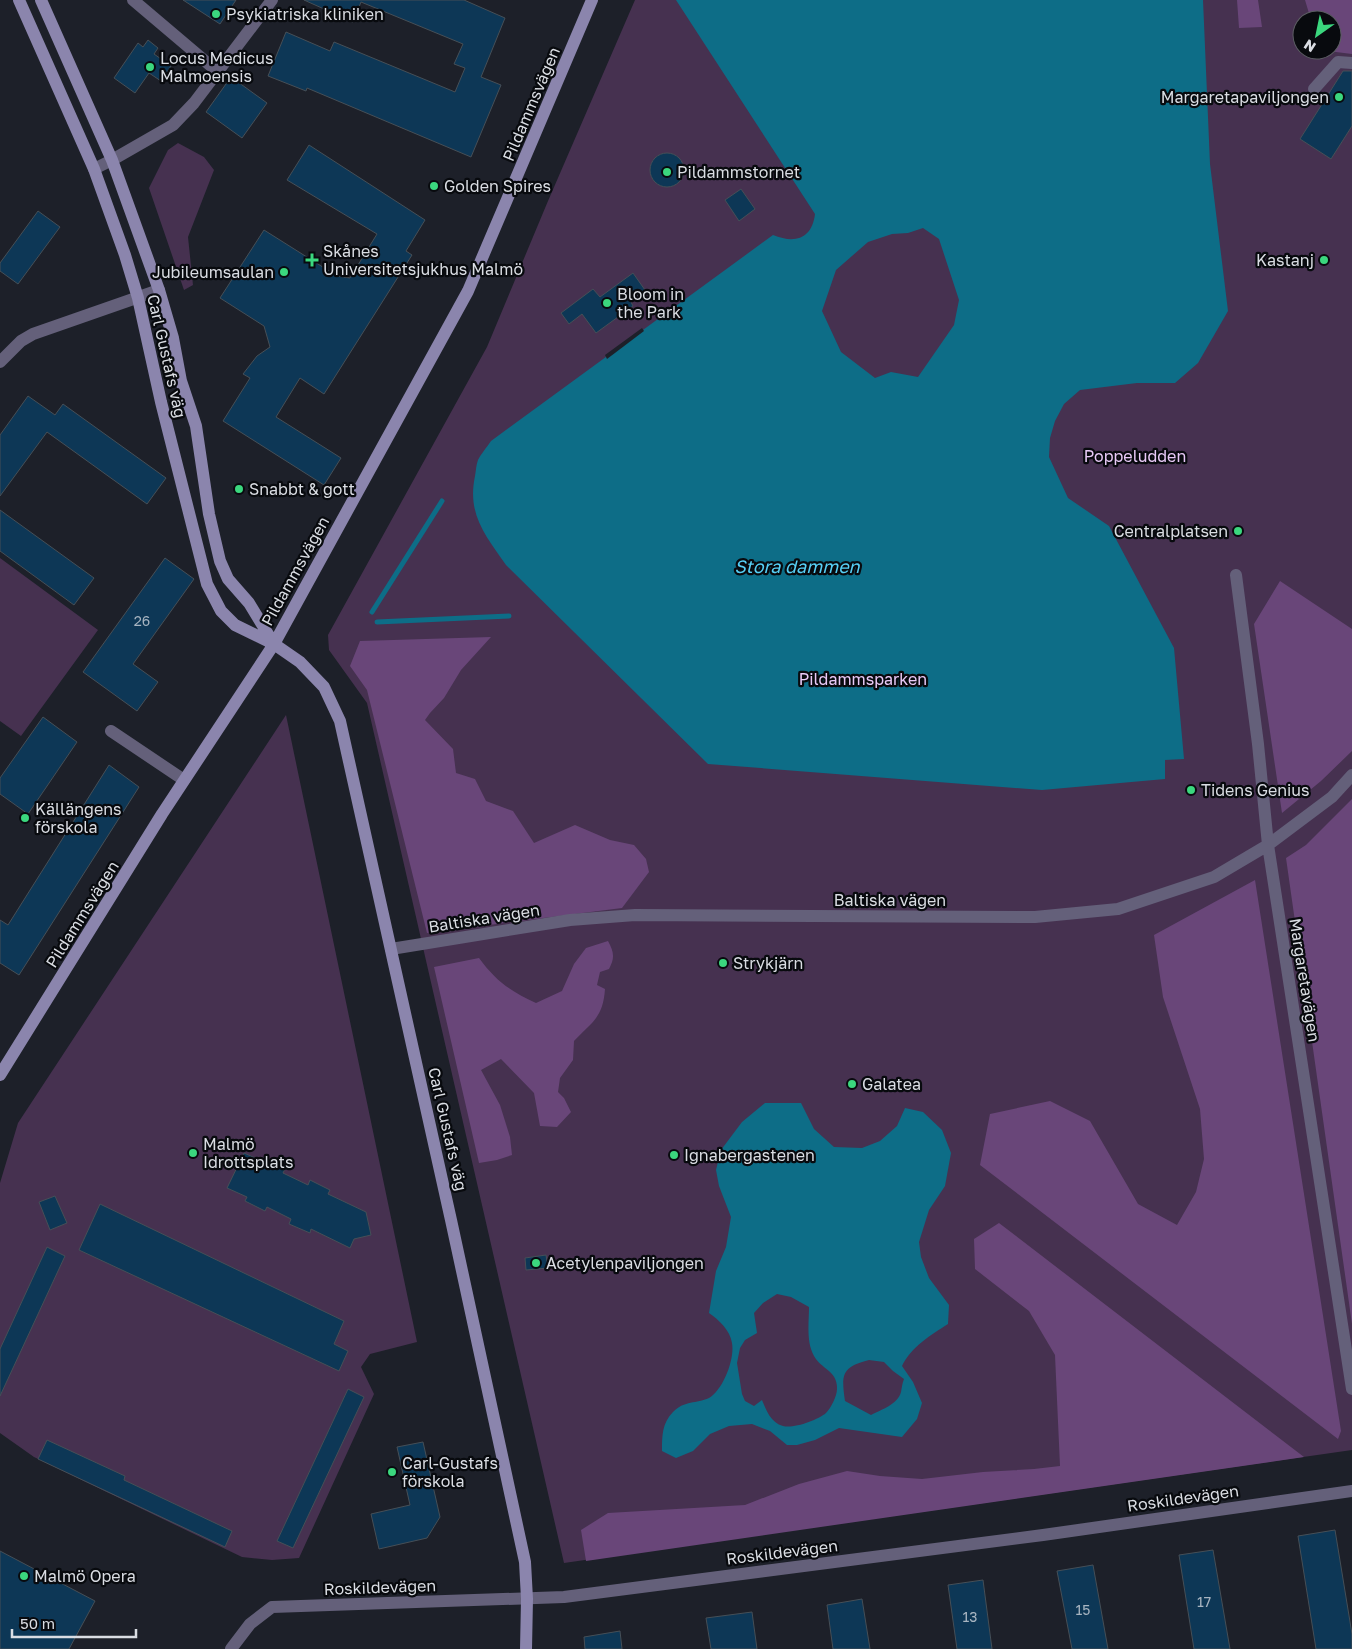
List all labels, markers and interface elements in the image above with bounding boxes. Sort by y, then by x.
place label: Psykiatriska kliniken [226,4,384,24]
marker: Psykiatriska kliniken [210,8,222,20]
north arrow [1292,10,1342,60]
text: N [1301,36,1319,56]
street label: Pildammsvägen [498,44,564,164]
place label: Locus Medicus Malmoensis [160,48,274,86]
marker: Locus Medicus Malmoensis [144,61,156,73]
place label: Margaretapaviljongen [1161,87,1329,107]
marker: Margaretapaviljongen [1333,91,1345,103]
place label: Pildammstornet [677,162,800,182]
marker: Pildammstornet [661,166,673,178]
place label: Golden Spires [444,176,551,196]
marker: Golden Spires [428,180,440,192]
place label: Skånes Universitetsjukhus Malmö [323,241,523,279]
place label: Kastanj [1256,250,1314,270]
marker: Skånes Universitetsjukhus Malmö [305,253,319,267]
marker: Kastanj [1318,254,1330,266]
place label: Jubileumsaulan [152,262,274,282]
marker: Jubileumsaulan [278,266,290,278]
place label: Bloom in the Park [617,284,684,322]
street label: Carl Gustafs väg [143,292,191,420]
marker: Bloom in the Park [601,297,613,309]
park label: Poppeludden [1084,446,1186,466]
place label: Snabbt & gott [249,479,355,499]
marker: Snabbt & gott [233,483,245,495]
street label: Pildammsvägen [257,513,333,629]
place label: Centralplatsen [1114,521,1228,541]
marker: Centralplatsen [1232,525,1244,537]
water label: Stora dammen [734,555,861,577]
house number: 26 [134,612,150,629]
park label: Pildammsparken [799,669,927,689]
place label: Tidens Genius [1201,780,1310,800]
marker: Tidens Genius [1185,784,1197,796]
place label: Källängens förskola [35,799,121,837]
marker: Källängens förskola [19,812,31,824]
street label: Pildammsvägen [41,857,123,971]
street label: Baltiska vägen [834,890,946,910]
street label: Baltiska vägen [427,899,541,937]
street label: Margaretavägen [1285,917,1325,1043]
place label: Strykjärn [733,953,803,973]
marker: Strykjärn [717,957,729,969]
street label: Carl Gustafs väg [424,1065,472,1193]
place label: Galatea [862,1074,921,1094]
marker: Galatea [846,1078,858,1090]
place label: Malmö Idrottsplats [203,1134,293,1172]
place label: Ignabergastenen [684,1145,815,1165]
marker: Malmö Idrottsplats [187,1147,199,1159]
marker: Ignabergastenen [668,1149,680,1161]
place label: Acetylenpaviljongen [546,1253,704,1273]
marker: Acetylenpaviljongen [530,1257,542,1269]
place label: Carl-Gustafs förskola [402,1453,498,1491]
marker: Carl-Gustafs förskola [386,1466,398,1478]
street label: Roskildevägen [1126,1480,1240,1516]
street label: Roskildevägen [725,1535,839,1569]
place label: Malmö Opera [34,1566,136,1586]
marker: Malmö Opera [18,1570,30,1582]
street label: Roskildevägen [323,1575,437,1599]
house number: 17 [1197,1593,1211,1610]
house number: 15 [1076,1601,1090,1618]
scale bar [12,1606,136,1638]
house number: 13 [963,1608,977,1625]
text: 50 m [20,1614,55,1632]

